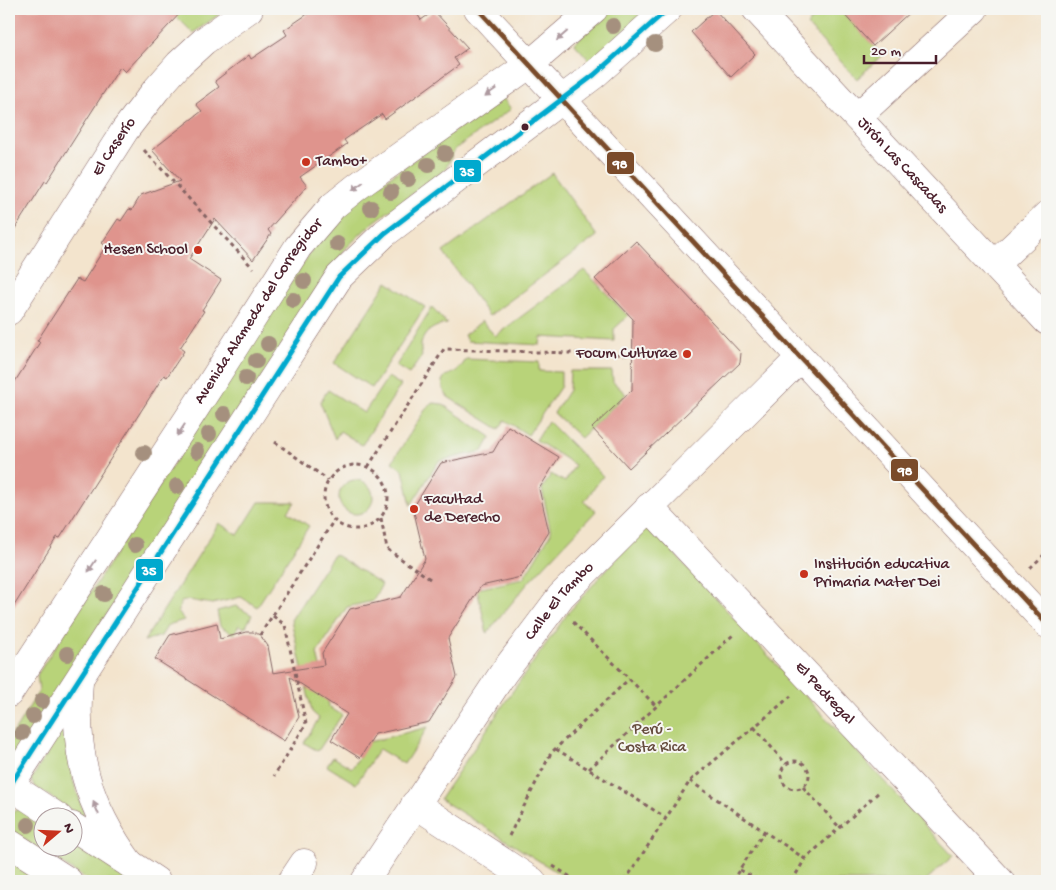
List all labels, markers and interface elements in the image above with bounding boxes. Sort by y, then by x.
one-way arrow [555,31,568,42]
scale bar [864,32,936,64]
text: 20 m [871,43,901,61]
one-way arrow [484,87,498,97]
street label: El Caserío [88,114,141,180]
street label: Jirón Las Cascadas [853,114,952,218]
unlabelled marker [520,122,530,132]
line badge: 98 [606,151,635,175]
place label: Tambo+ [315,153,367,172]
marker: Tambo+ [300,156,312,168]
text: 98 [612,157,628,174]
line badge: 35 [453,159,482,183]
text: 35 [459,165,475,182]
one-way arrow [352,181,365,192]
street label: Avenida Alameda del Corregidor [191,214,328,408]
place label: Hesen School [103,241,188,260]
marker: Hesen School [192,244,204,256]
place label: Focum Culturae [575,345,678,364]
marker: Focum Culturae [681,348,693,360]
one-way arrow [177,423,186,436]
line badge: 98 [890,458,919,482]
text: 98 [897,464,913,481]
place label: Facultad de Derecho [423,491,500,528]
marker: Facultad de Derecho [408,503,420,515]
place label: Institución educativa Primaria Mater Dei [813,556,950,593]
line badge: 35 [135,558,164,582]
one-way arrow [87,559,97,572]
street label: Calle El Tambo [521,559,599,645]
text: 35 [141,564,157,581]
marker: Institución educativa Primaria Mater Dei [798,568,810,580]
street label: El Pedregal [790,658,858,729]
park label: Perú - Costa Rica [618,721,687,758]
one-way arrow [92,800,100,815]
north arrow [32,808,82,858]
text: N [58,821,77,836]

